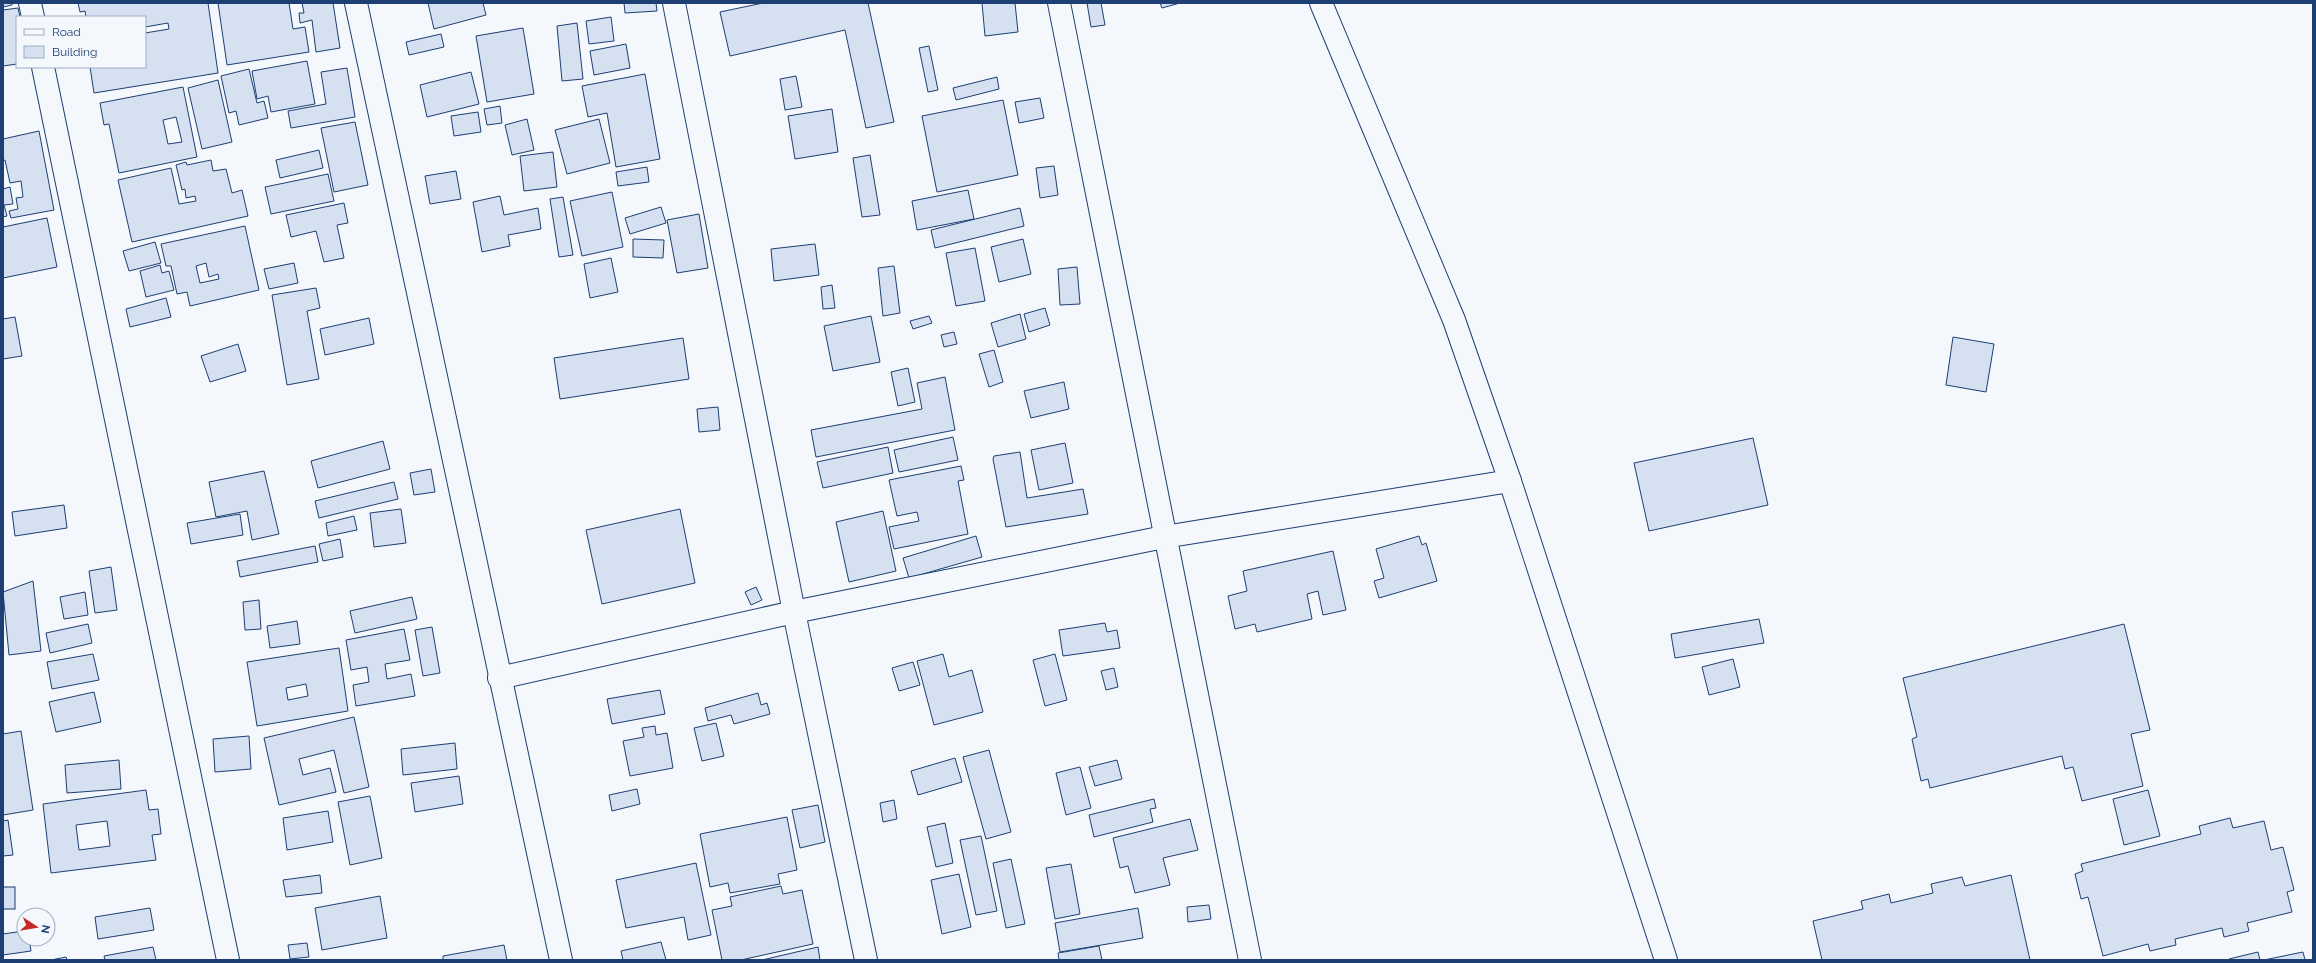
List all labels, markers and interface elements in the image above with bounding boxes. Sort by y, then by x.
legend [16,16,146,68]
text: Road [52,25,81,39]
text: Building [52,45,98,59]
north arrow [16,907,56,947]
text: N [38,924,53,934]

